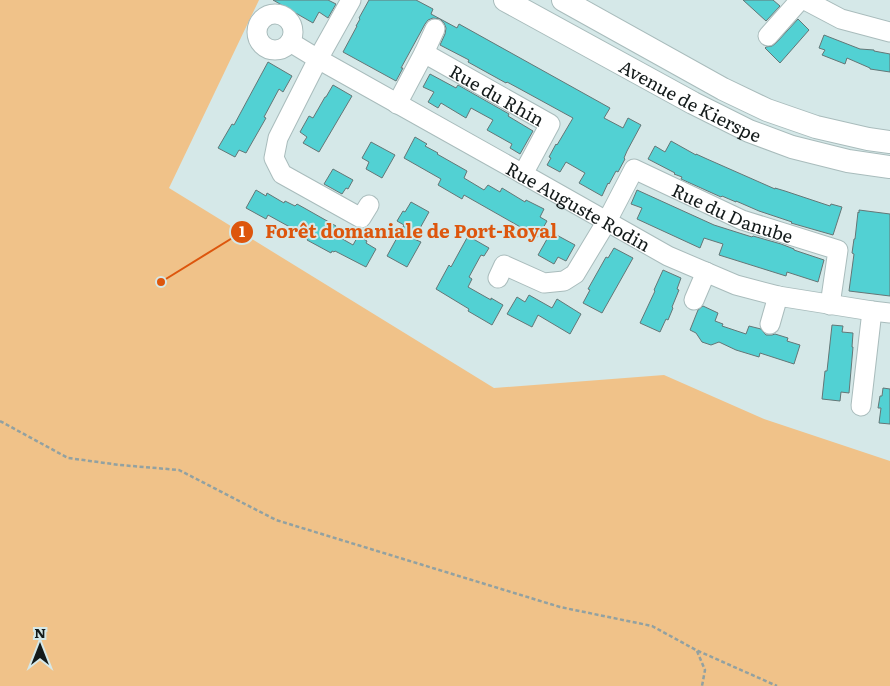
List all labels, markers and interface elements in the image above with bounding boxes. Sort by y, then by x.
street label: Avenue de Kierspe [615,52,765,148]
street label: Rue du Rhin [445,57,550,132]
street label: Rue Auguste Rodin [502,154,656,257]
street label: Rue du Danube [668,176,797,249]
callout: Forêt domaniale de Port-Royal [230,215,567,249]
text: Forêt domaniale de Port-Royal [265,216,557,244]
text: 1 [239,219,245,242]
north arrow [15,621,65,671]
text: N [34,622,46,642]

